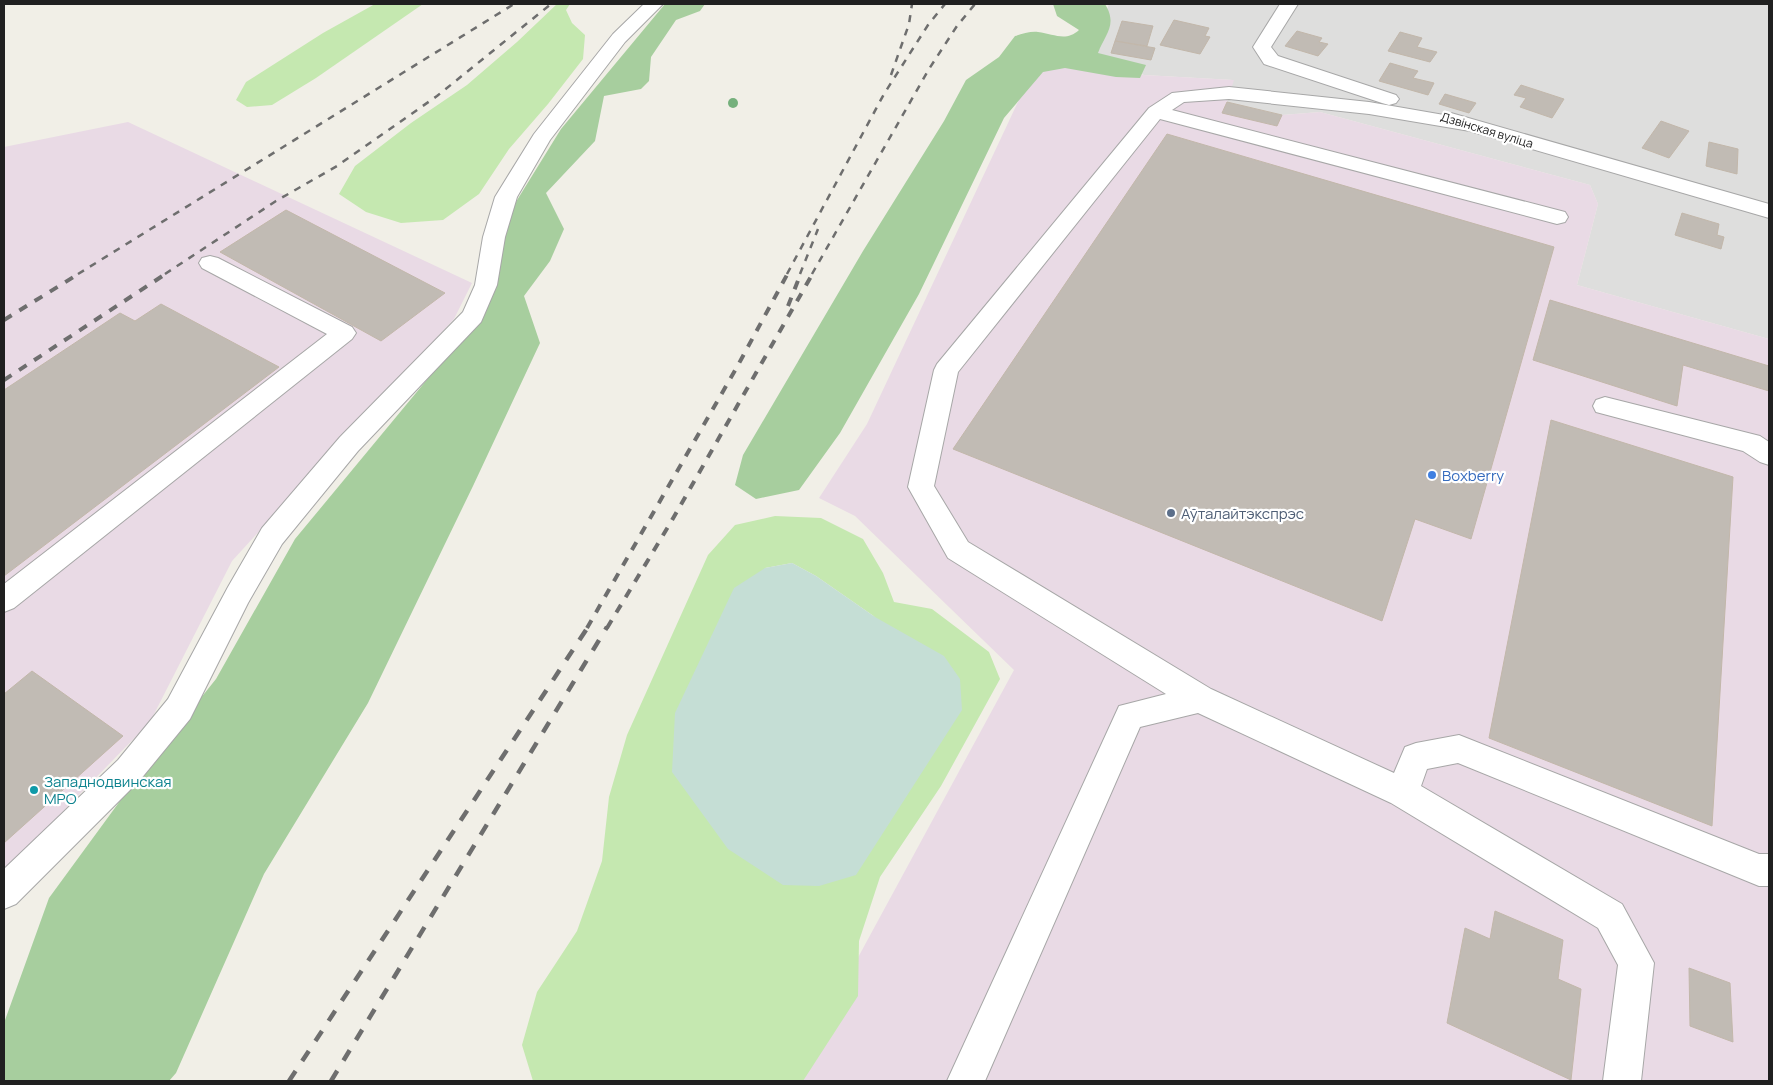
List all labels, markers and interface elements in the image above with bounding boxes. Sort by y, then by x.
street label: Дзвінская вуліца [1439,108,1535,152]
place label: Boxberry [1442,465,1504,486]
marker: Boxberry [1426,469,1438,481]
place label: Аўталайтэкспрэс [1181,503,1304,524]
marker: Аўталайтэкспрэс [1165,507,1177,519]
place label: Западнодвинская МРО [44,771,172,809]
marker: Западнодвинская МРО [28,784,40,796]

